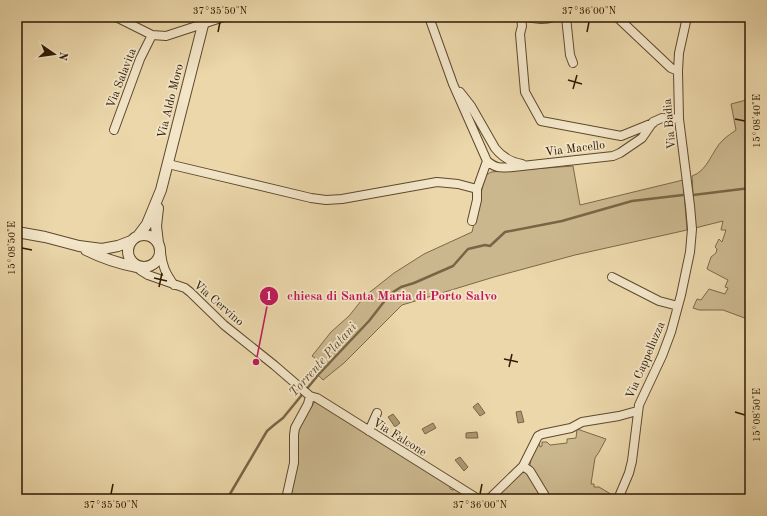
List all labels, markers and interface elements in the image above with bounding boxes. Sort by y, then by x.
text: 37°35'50"N [193,6,248,16]
text: 37°36'00"N [562,6,617,16]
north arrow [34,34,74,74]
street label: Via Salavita [105,47,139,110]
text: N [56,51,69,62]
street label: Via Aldo Moro [156,63,186,140]
text: 15°08'40"E [752,94,762,148]
street label: Via Badia [662,98,678,150]
street label: Via Macello [544,139,606,159]
text: 15°08'50"E [7,221,17,275]
street label: Via Cervino [191,279,246,329]
callout: chiesa di Santa Maria di Porto Salvo [259,283,505,308]
text: chiesa di Santa Maria di Porto Salvo [287,290,497,303]
text: 1 [266,291,272,303]
water label: Torrente Platani [287,320,360,399]
street label: Via Cappelluzza [624,320,668,401]
text: 15°08'50"E [752,388,762,442]
street label: Via Falcone [370,417,429,459]
text: 37°35'50"N [84,500,139,510]
text: 37°36'00"N [453,500,508,510]

